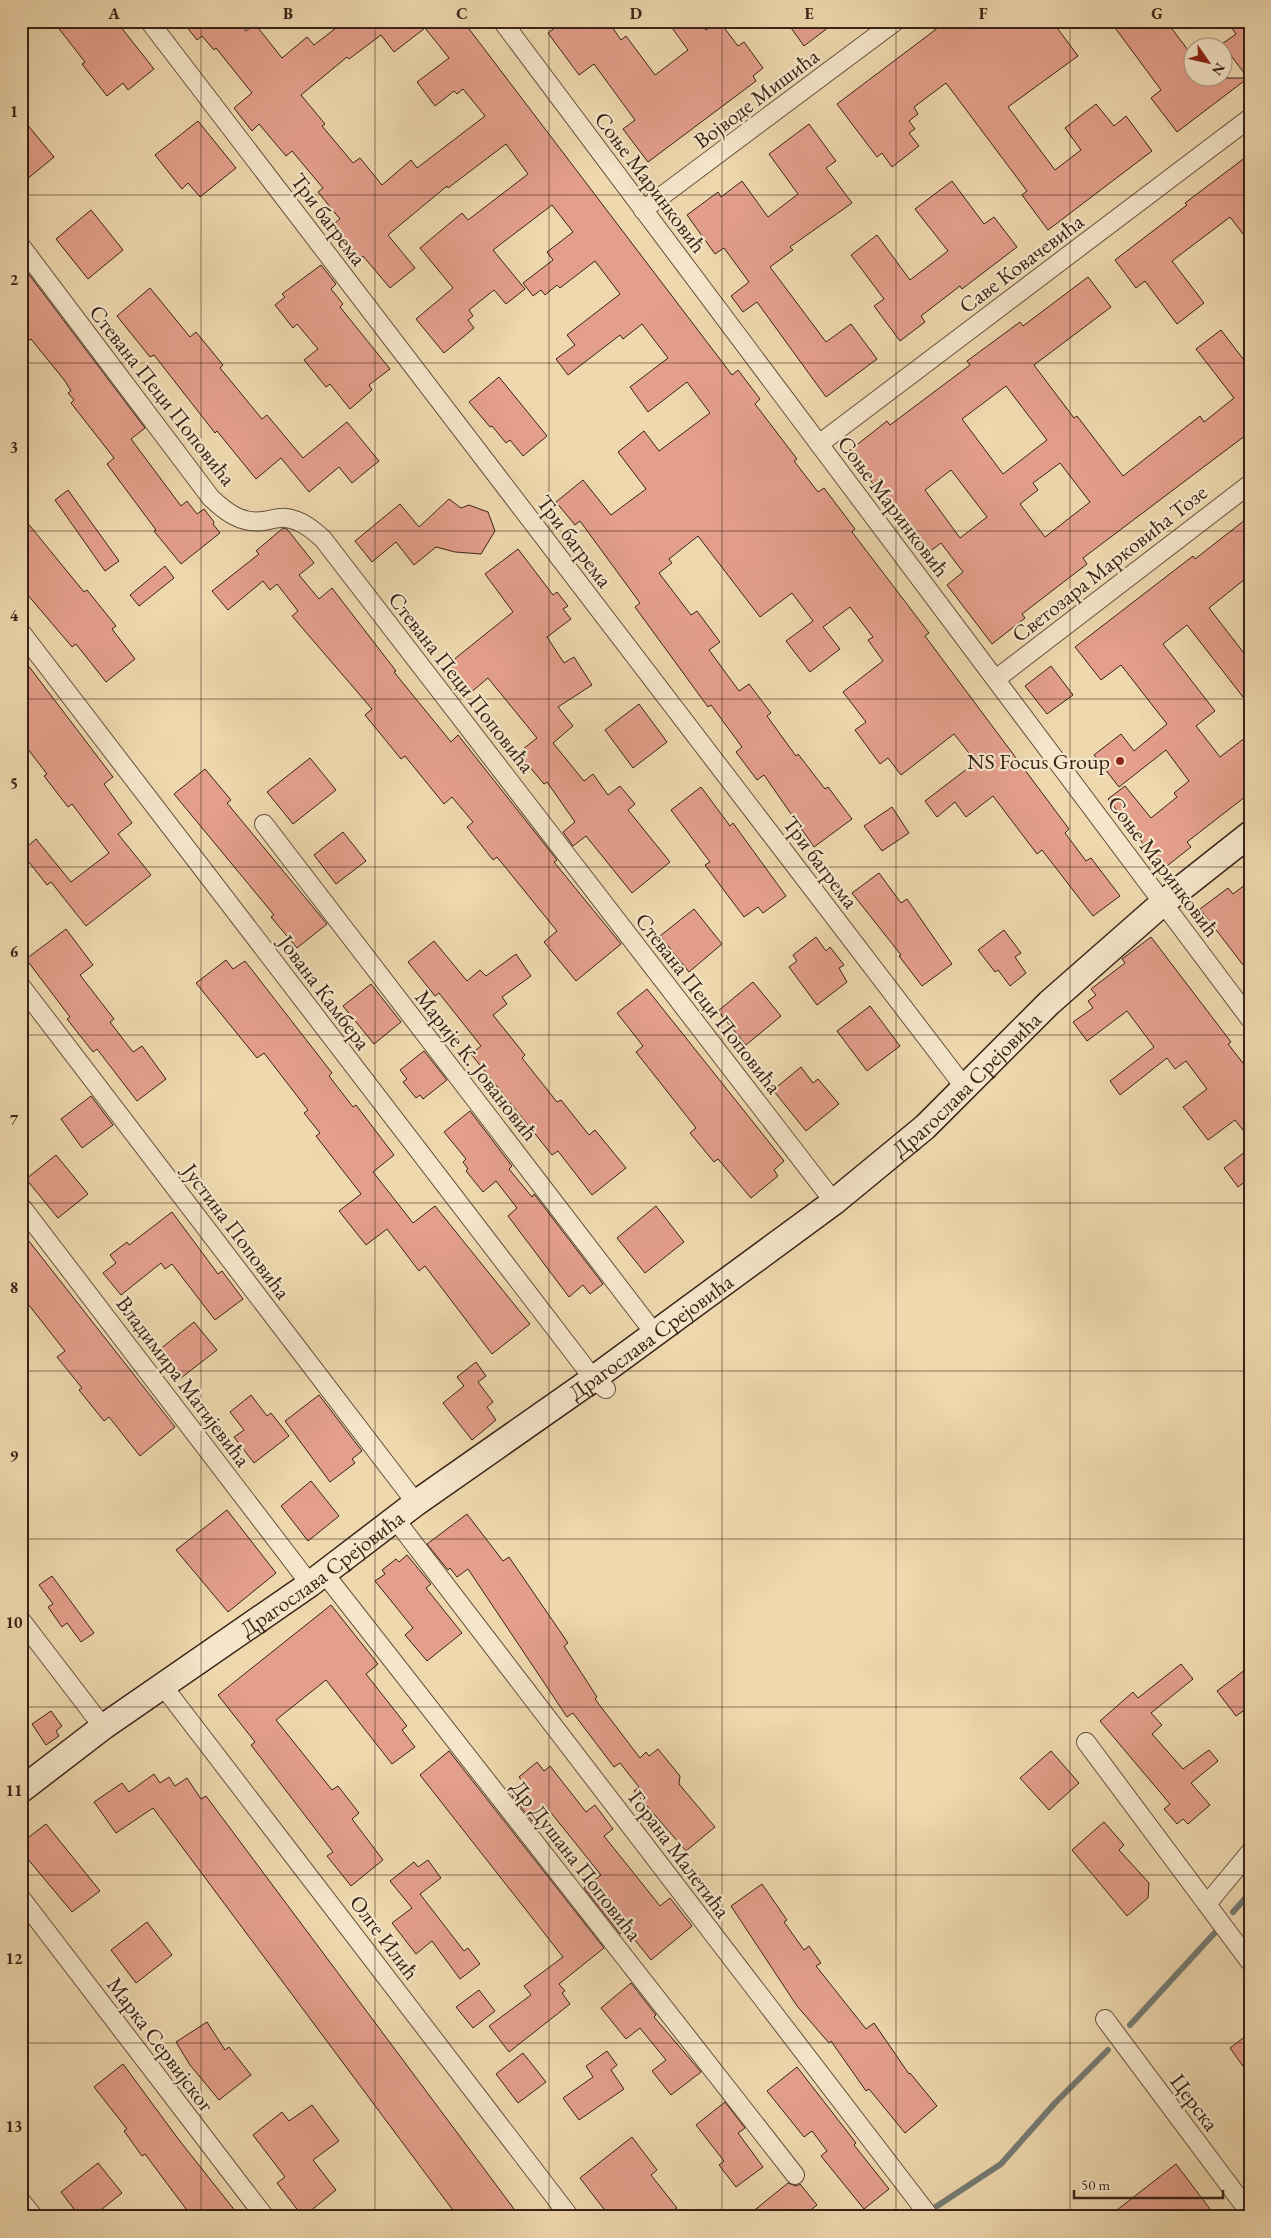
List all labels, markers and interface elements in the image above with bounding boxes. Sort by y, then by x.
text: A [107,3,120,24]
text: B [283,3,293,24]
text: C [456,3,468,24]
text: D [630,3,642,24]
text: E [804,3,814,24]
text: F [979,3,988,24]
text: G [1151,3,1163,24]
north arrow [1184,38,1234,88]
street label: Војводе Мишића [688,42,825,155]
text: N [1208,60,1229,80]
text: 1 [10,101,18,122]
street label: Соње Маринковић [588,106,713,259]
street label: Три багрема [284,167,373,272]
street label: Саве Ковачевића [953,207,1090,320]
text: 2 [10,269,19,290]
street label: Стевана Пеци Поповића [83,299,243,492]
street label: Соње Маринковић [831,430,956,583]
text: 3 [10,437,18,458]
street label: Светозара Марковића Тозе [1006,478,1213,649]
street label: Три багрема [530,489,619,594]
street label: Стевана Пеци Поповића [382,586,542,779]
text: 4 [10,605,19,626]
place label: NS Focus Group [967,747,1110,776]
marker: NS Focus Group [1114,755,1126,767]
text: 5 [10,773,18,794]
street label: Соње Маринковић [1101,790,1226,943]
street label: Три багрема [776,810,865,915]
street label: Стевана Пеци Поповића [629,907,789,1100]
street label: Јована Камбера [271,927,378,1056]
text: 6 [10,941,19,962]
street label: Марије К. Јовановић [408,984,545,1147]
street label: Драгослава Срејовића [886,1005,1047,1163]
text: 7 [10,1109,19,1130]
street label: Јустина Поповића [175,1156,297,1305]
street label: Драгослава Срејовића [563,1267,739,1407]
text: 8 [10,1277,18,1298]
street label: Владимира Матијевића [110,1290,258,1473]
text: 9 [10,1445,19,1466]
street label: Драгослава Срејовића [234,1503,410,1643]
text: 10 [6,1612,23,1633]
street label: Др Душана Поповића [504,1774,649,1947]
text: 11 [6,1780,22,1801]
street label: Горана Малетића [622,1785,737,1924]
street label: Олге Илић [343,1889,426,1986]
text: 12 [6,1948,23,1969]
street label: Марка Сервијског [100,1971,221,2118]
street label: Церска [1164,2068,1226,2137]
text: 13 [6,2116,22,2137]
scale bar [1074,2168,1222,2200]
text: 50 m [1081,2175,1110,2194]

